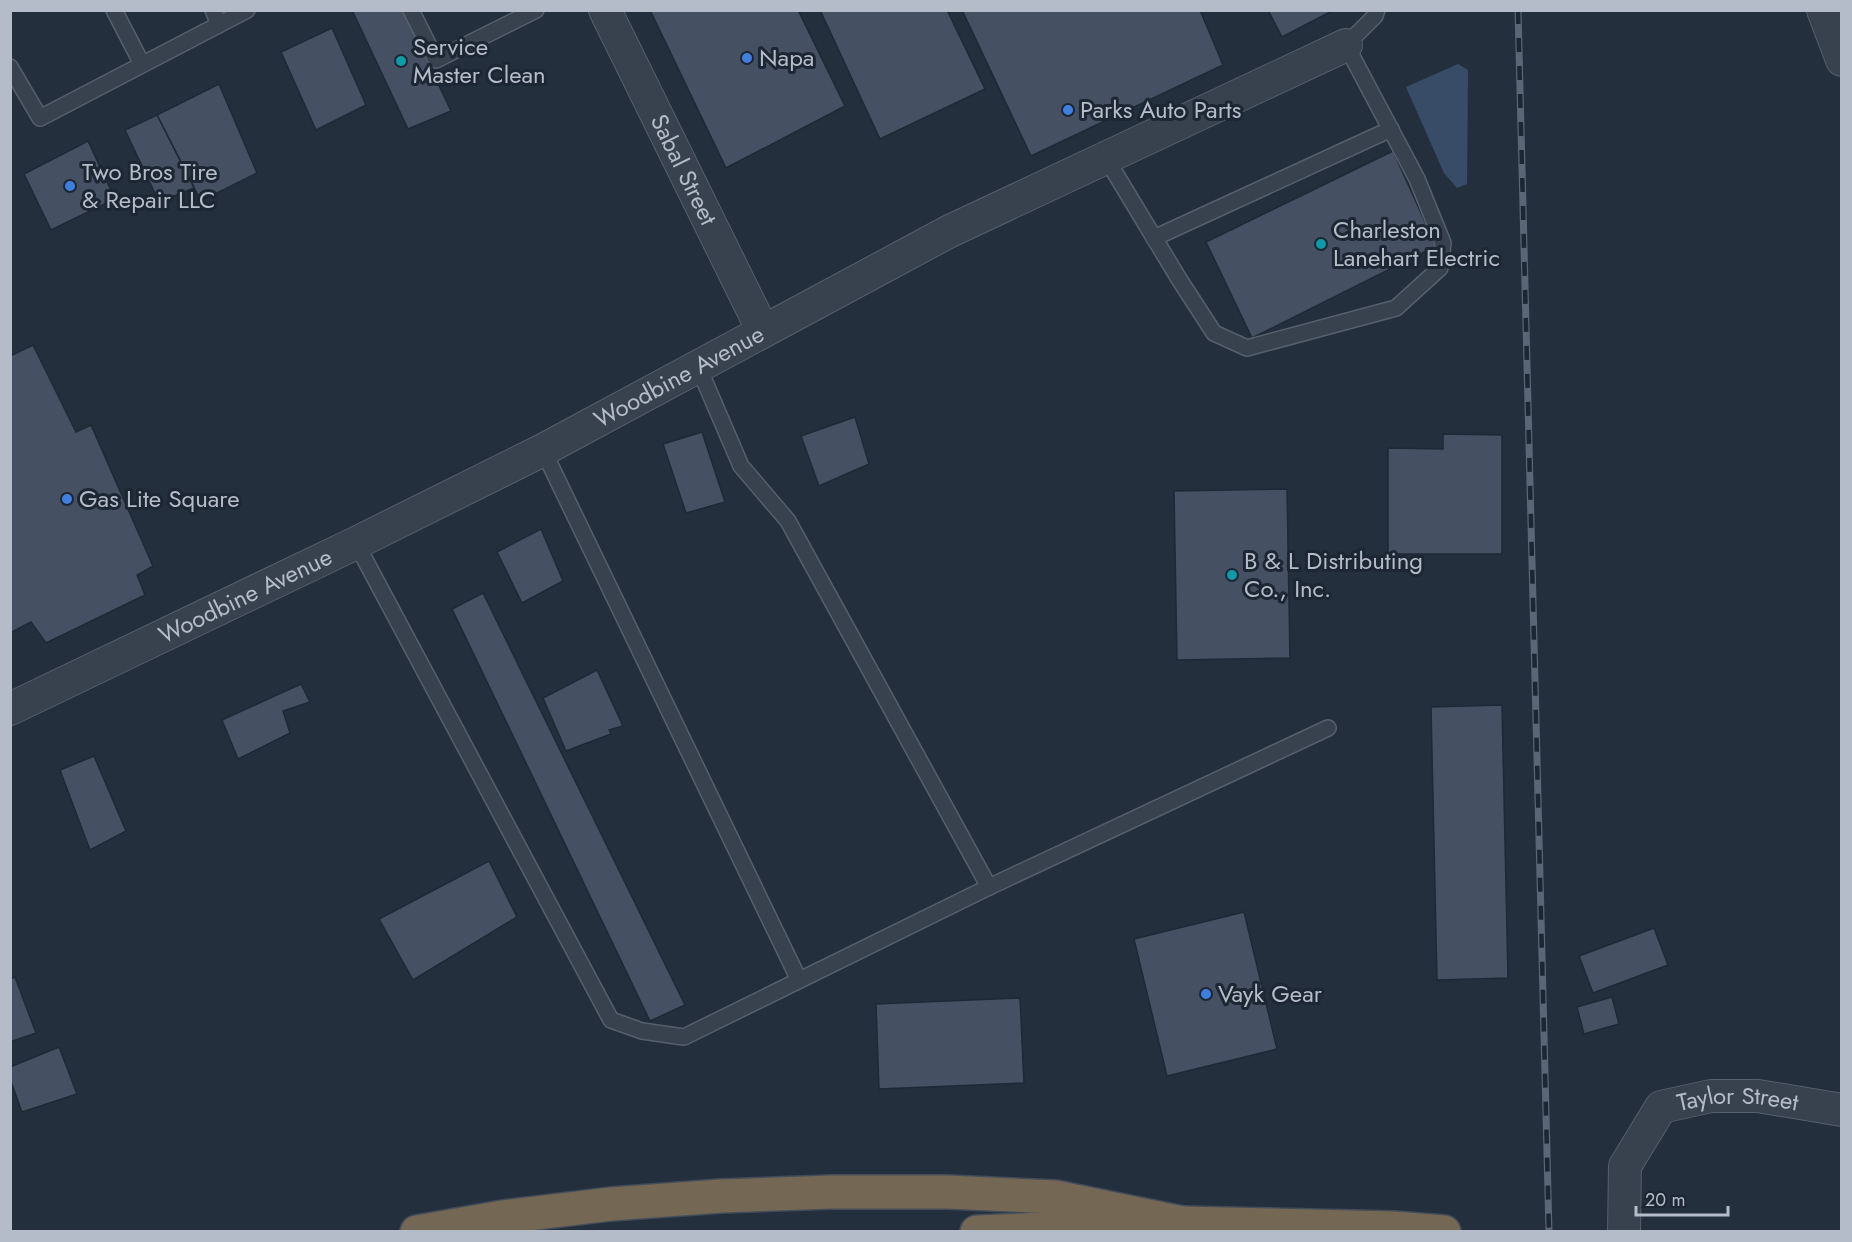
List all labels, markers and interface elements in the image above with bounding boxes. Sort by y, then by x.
place label: Service Master Clean [413,29,546,92]
place label: Napa [759,40,814,75]
marker: Napa [740,51,754,65]
marker: Service Master Clean [394,54,408,68]
place label: Parks Auto Parts [1080,92,1241,127]
marker: Parks Auto Parts [1061,103,1075,117]
street label: Sabal Street [642,108,726,231]
place label: Two Bros Tire & Repair LLC [82,154,218,217]
marker: Two Bros Tire & Repair LLC [63,179,77,193]
place label: Charleston Lanehart Electric [1333,212,1500,275]
marker: Charleston Lanehart Electric [1314,237,1328,251]
street label: Woodbine Avenue [587,316,770,437]
place label: Gas Lite Square [79,481,240,516]
marker: Gas Lite Square [60,492,74,506]
street label: Woodbine Avenue [152,539,338,652]
place label: B & L Distributing Co., Inc. [1244,543,1423,606]
marker: B & L Distributing Co., Inc. [1225,568,1239,582]
place label: Vayk Gear [1218,976,1323,1011]
marker: Vayk Gear [1199,987,1213,1001]
street label: Taylor Street [1674,1078,1801,1120]
scale bar [1636,1179,1728,1217]
text: 20 m [1645,1187,1685,1213]

